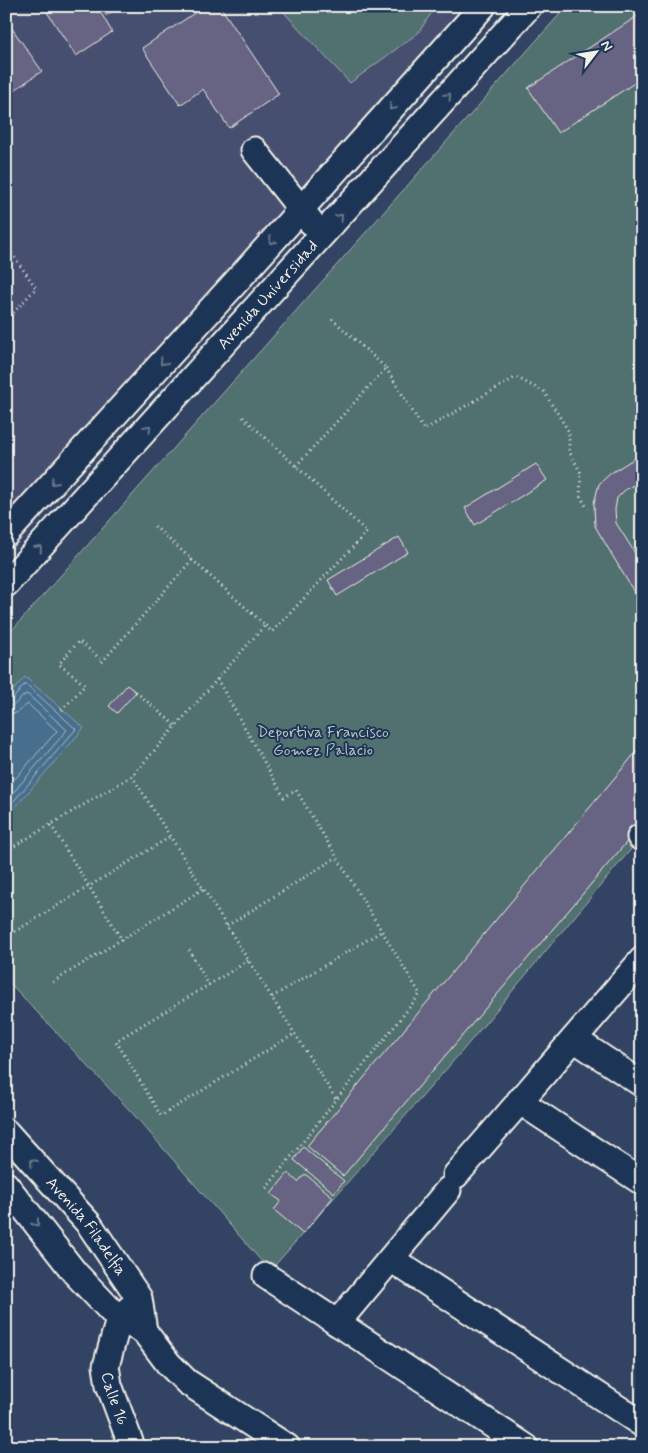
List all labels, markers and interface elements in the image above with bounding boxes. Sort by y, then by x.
north arrow [570,28,620,78]
text: N [596,37,616,54]
one-way arrow [443,92,452,101]
one-way arrow [389,102,398,111]
one-way arrow [334,213,343,222]
street label: Avenida Universidad [213,236,323,354]
one-way arrow [269,236,278,245]
one-way arrow [160,356,169,365]
one-way arrow [143,424,152,433]
one-way arrow [51,477,60,486]
one-way arrow [33,545,42,554]
park label: Deportiva Francisco Gomez Palacio [257,722,389,761]
one-way arrow [30,1158,39,1167]
street label: Avenida Filadelfia [41,1172,131,1280]
one-way arrow [31,1217,39,1226]
street label: Calle 16 [97,1371,133,1428]

